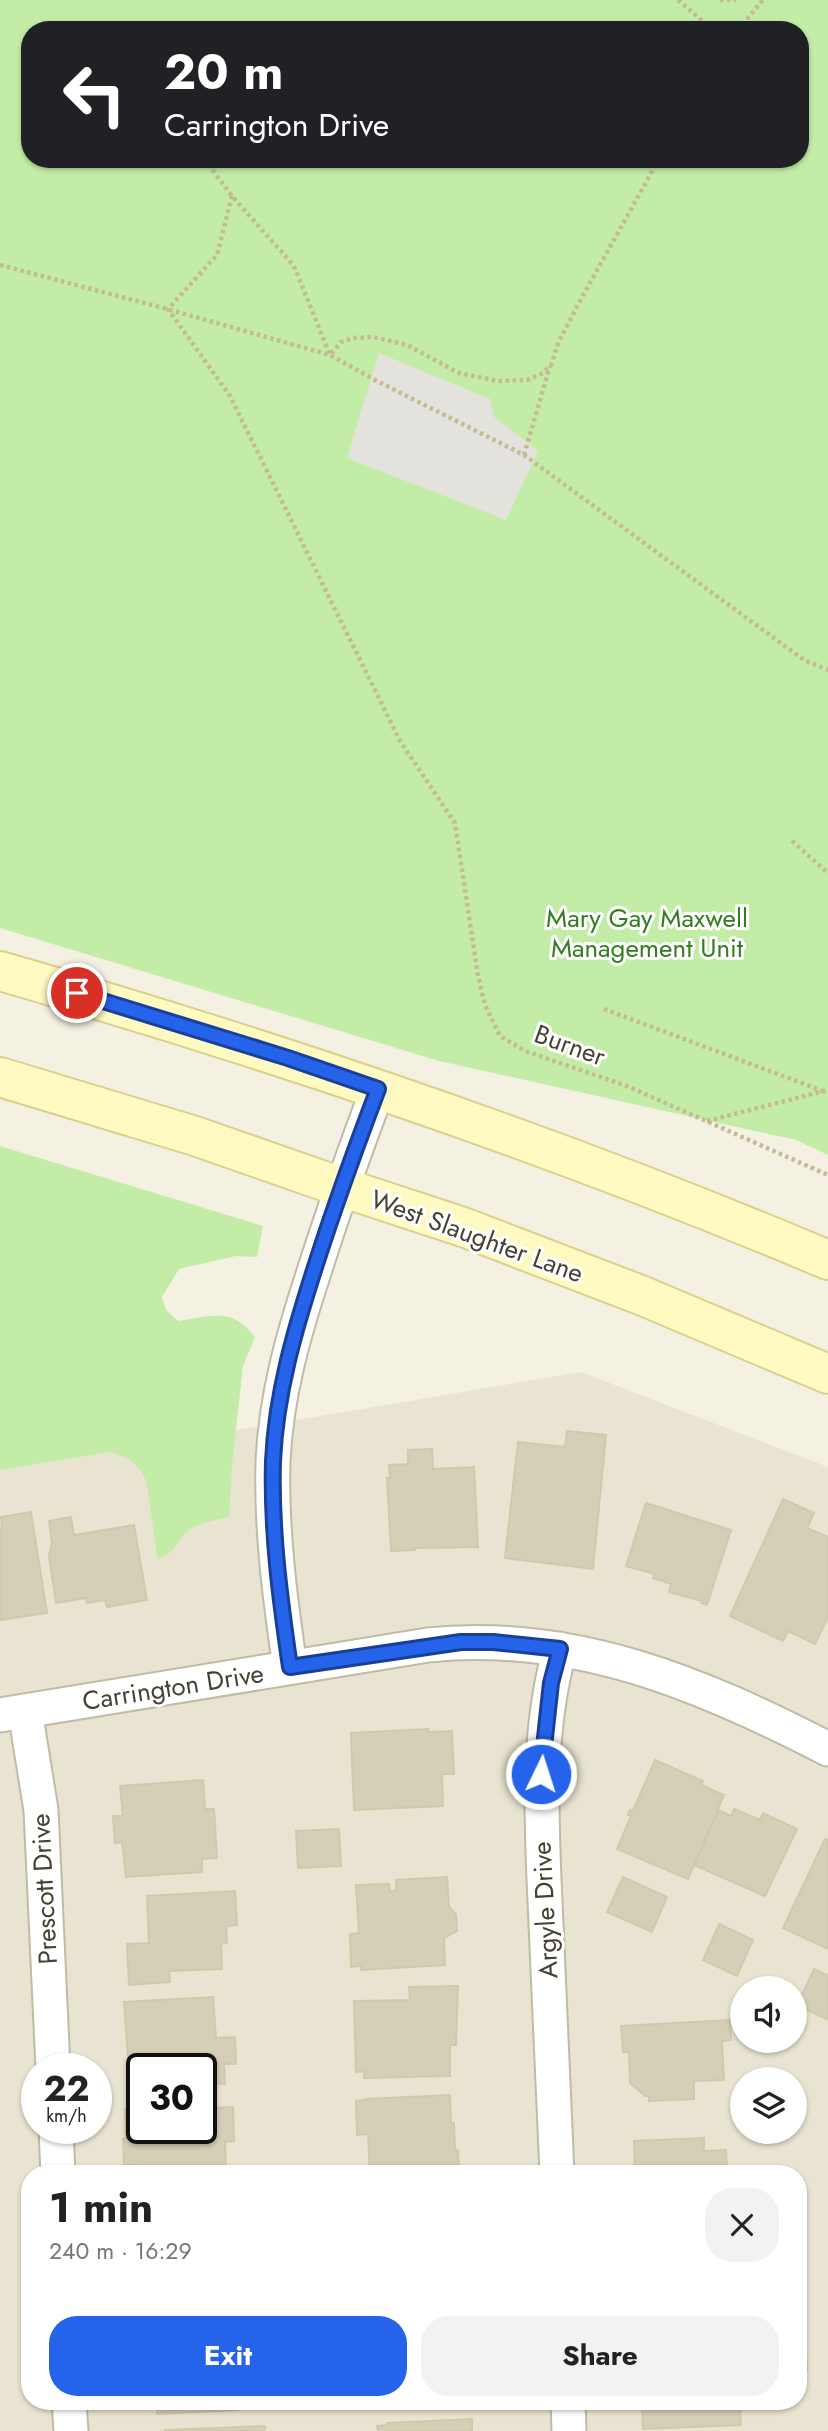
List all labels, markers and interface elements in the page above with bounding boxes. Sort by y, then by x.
text: 20 m [164,37,283,107]
icon: left [49,49,140,140]
text: Carrington Drive [164,102,389,148]
park label: Mary Gay Maxwell Management Unit [546,899,748,967]
pin [47,963,107,1023]
icon: arrive [58,974,96,1012]
street label: Burner [529,1015,611,1075]
street label: West Slaughter Lane [365,1180,589,1292]
street label: Carrington Drive [80,1654,266,1720]
position arrow [504,1737,578,1811]
street label: Prescott Drive [21,1813,67,1965]
street label: Argyle Drive [522,1841,568,1979]
map controls [730,1976,807,2144]
button: sound [730,1976,807,2053]
speed limit sign: 30 [126,2053,217,2144]
text: 22 [44,2064,89,2114]
button: layers [730,2067,807,2144]
text: km/h [46,2103,87,2129]
text: 1 min [49,2177,153,2238]
button: close [705,2188,779,2262]
text: 240 m · 16:29 [49,2234,192,2268]
button: Exit [49,2316,407,2396]
button: Share [421,2316,779,2396]

